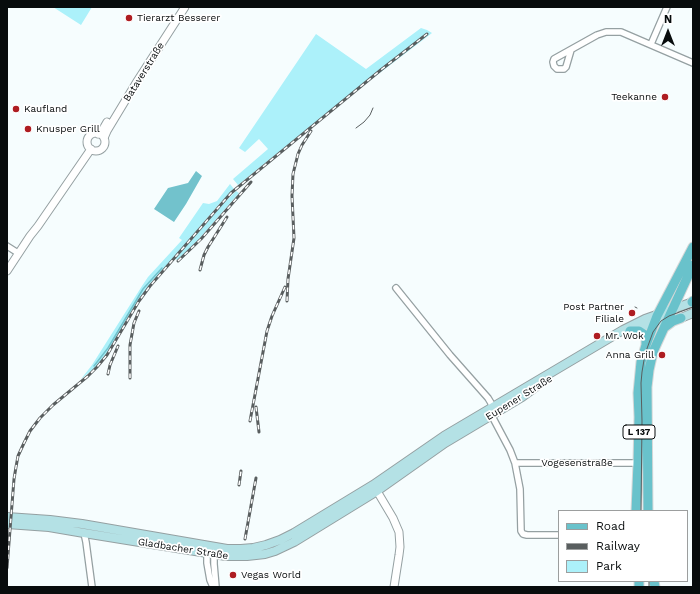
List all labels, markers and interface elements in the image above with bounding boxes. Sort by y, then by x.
place label: Tierarzt Besserer [137,12,220,24]
north arrow [648,12,688,52]
marker: Tierarzt Besserer [124,13,134,23]
text: N [664,13,672,26]
street label: Bataverstraße [121,40,167,104]
place label: Teekanne [611,91,657,103]
marker: Teekanne [660,92,670,102]
place label: Kaufland [24,103,67,115]
marker: Kaufland [11,104,21,114]
place label: Knusper Grill [36,123,100,135]
marker: Knusper Grill [23,124,33,134]
place label: Post Partner Filiale [563,301,624,324]
marker: Post Partner Filiale [627,308,637,318]
place label: Mr. Wok [605,330,644,342]
marker: Mr. Wok [592,331,602,341]
place label: Anna Grill [606,349,654,361]
marker: Anna Grill [657,350,667,360]
street label: Eupener Straße [484,373,554,423]
road number: L 137 [623,425,655,439]
street label: Vogesenstraße [541,457,613,469]
legend [558,510,688,582]
text: Road [596,519,625,533]
street label: Gladbacher Straße [137,536,229,562]
text: Railway [596,539,640,553]
text: Park [596,559,622,573]
place label: Vegas World [241,569,301,581]
marker: Vegas World [228,570,238,580]

